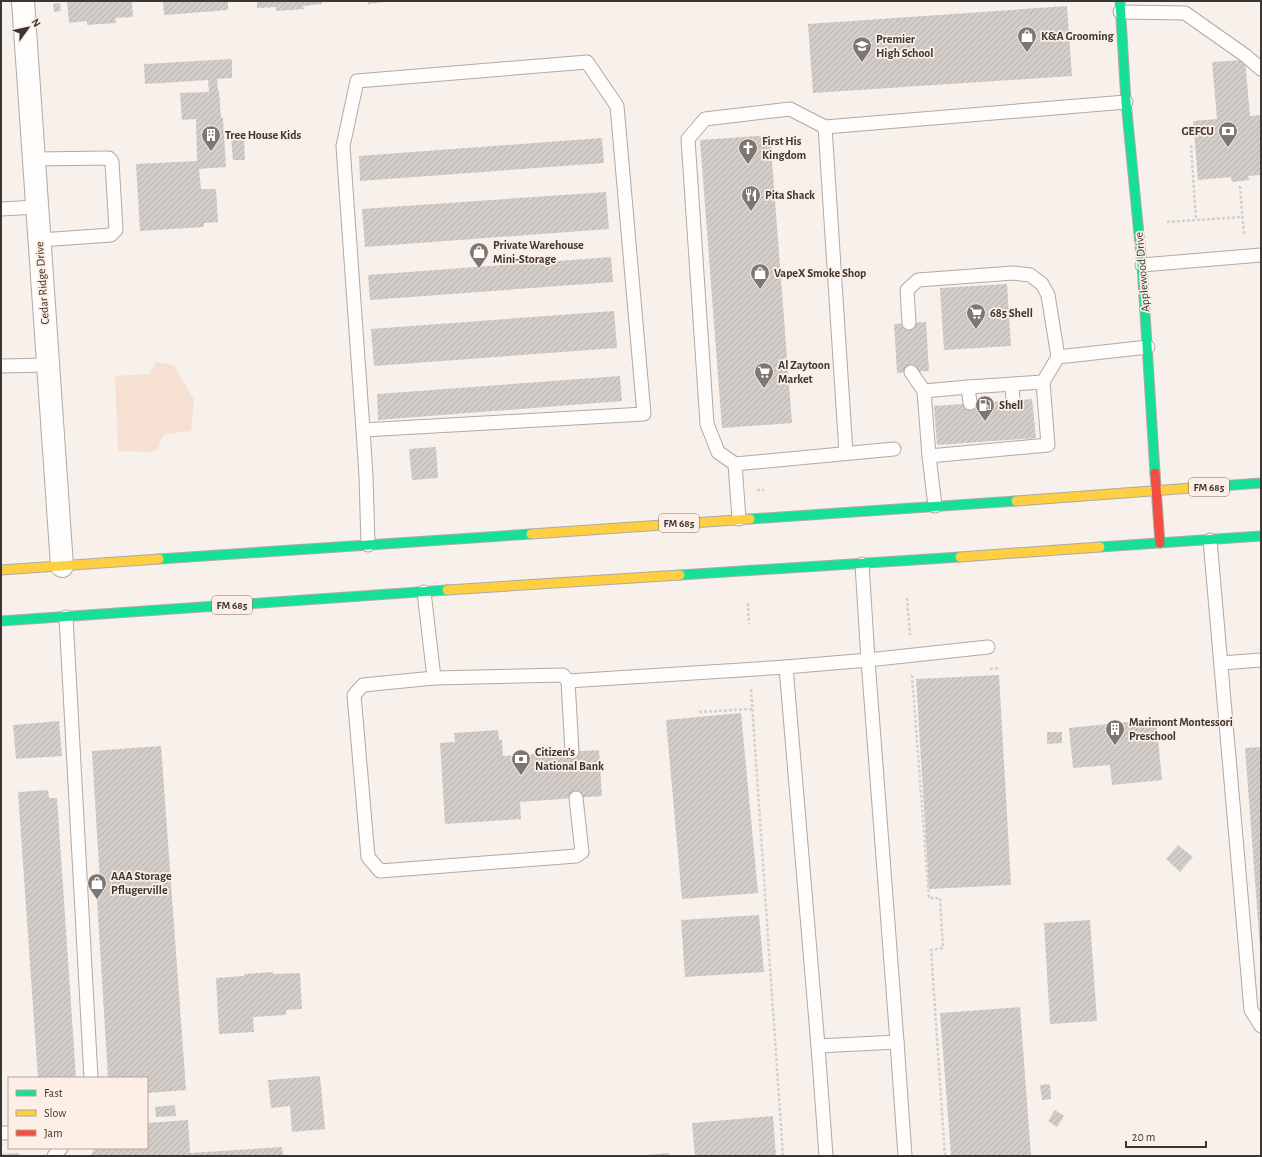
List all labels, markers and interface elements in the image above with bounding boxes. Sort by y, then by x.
north arrow [8,8,48,48]
text: N [29,17,43,29]
shop icon: K&A Grooming [1016,25,1038,53]
place label: K&A Grooming [1041,30,1115,42]
place label: Premier High School [876,33,933,59]
school or university icon: Premier High School [851,35,873,63]
bank icon: GEFCU [1217,120,1239,148]
building icon: Tree House Kids [200,124,222,152]
place label: GEFCU [1181,125,1214,137]
place label: Tree House Kids [225,129,302,141]
place label: First His Kingdom [762,135,807,161]
church icon: First His Kingdom [737,137,759,165]
restaurant icon: Pita Shack [740,184,762,212]
place label: Pita Shack [765,189,815,201]
street label: Applewood Drive [1133,231,1151,313]
place label: Private Warehouse Mini-Storage [493,239,584,265]
street label: Cedar Ridge Drive [33,241,51,325]
shop icon: Private Warehouse Mini-Storage [468,241,490,269]
shop icon: VapeX Smoke Shop [749,262,771,290]
place label: VapeX Smoke Shop [774,267,866,279]
supermarket icon: 685 Shell [965,302,987,330]
place label: 685 Shell [990,307,1033,319]
place label: Al Zaytoon Market [778,359,830,385]
supermarket icon: Al Zaytoon Market [753,361,775,389]
fuel station icon: Shell [974,394,996,422]
place label: Shell [999,399,1023,411]
road number: FM 685 [1189,478,1229,496]
road number: FM 685 [659,514,699,532]
road number: FM 685 [212,596,252,614]
place label: Marimont Montessori Preschool [1129,716,1233,742]
building icon: Marimont Montessori Preschool [1104,718,1126,746]
place label: Citizen's National Bank [535,746,604,772]
bank icon: Citizen's National Bank [510,748,532,776]
place label: AAA Storage Pflugerville [111,870,172,896]
shop icon: AAA Storage Pflugerville [86,872,108,900]
legend [8,1077,148,1149]
text: Fast [44,1087,63,1099]
text: Slow [44,1107,66,1119]
scale bar [1126,1123,1206,1149]
text: Jam [44,1127,63,1139]
text: 20 m [1132,1131,1155,1143]

